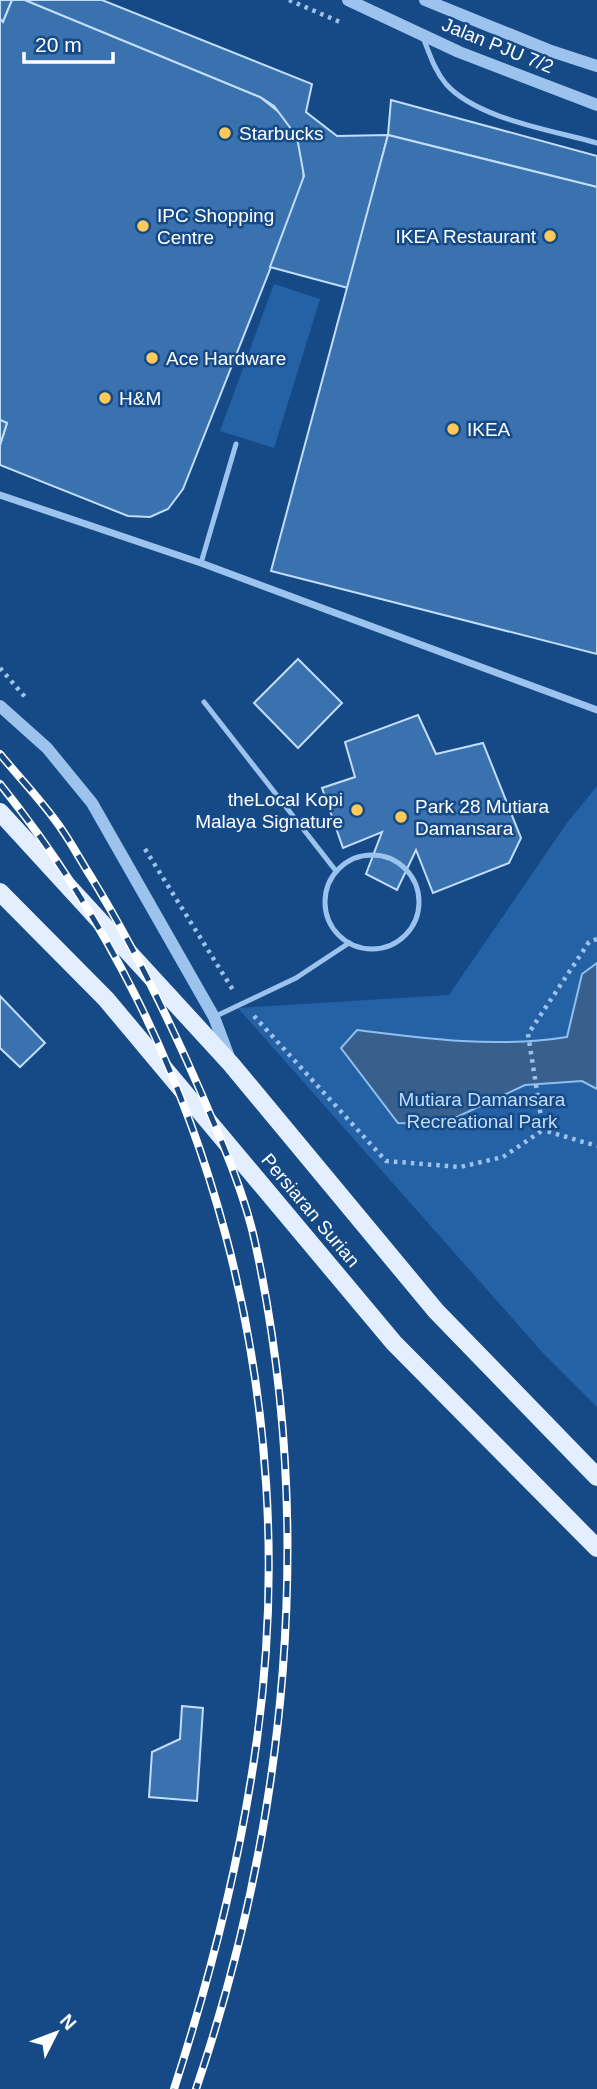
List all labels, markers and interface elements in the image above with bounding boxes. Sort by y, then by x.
street label: Jalan PJU 7/2 [439,14,557,77]
scale bar [24,21,114,65]
text: 20 m [35,33,82,56]
place label: Starbucks [239,123,323,144]
marker: Starbucks [217,125,233,141]
place label: IPC Shopping Centre [157,205,274,248]
marker: IPC Shopping Centre [135,218,151,234]
place label: IKEA Restaurant [396,226,537,247]
marker: IKEA Restaurant [542,228,558,244]
place label: Ace Hardware [166,348,286,369]
marker: Ace Hardware [144,350,160,366]
place label: H&M [119,388,161,409]
marker: H&M [97,390,113,406]
place label: IKEA [467,419,511,440]
marker: IKEA [445,421,461,437]
place label: theLocal Kopi Malaya Signature [195,789,343,832]
place label: Park 28 Mutiara Damansara [415,796,550,839]
marker: theLocal Kopi Malaya Signature [349,802,365,818]
marker: Park 28 Mutiara Damansara [393,809,409,825]
park label: Mutiara Damansara Recreational Park [399,1089,566,1132]
street label: Persiaran Surian [257,1149,364,1271]
north arrow [21,1998,91,2068]
text: N [56,2010,81,2034]

